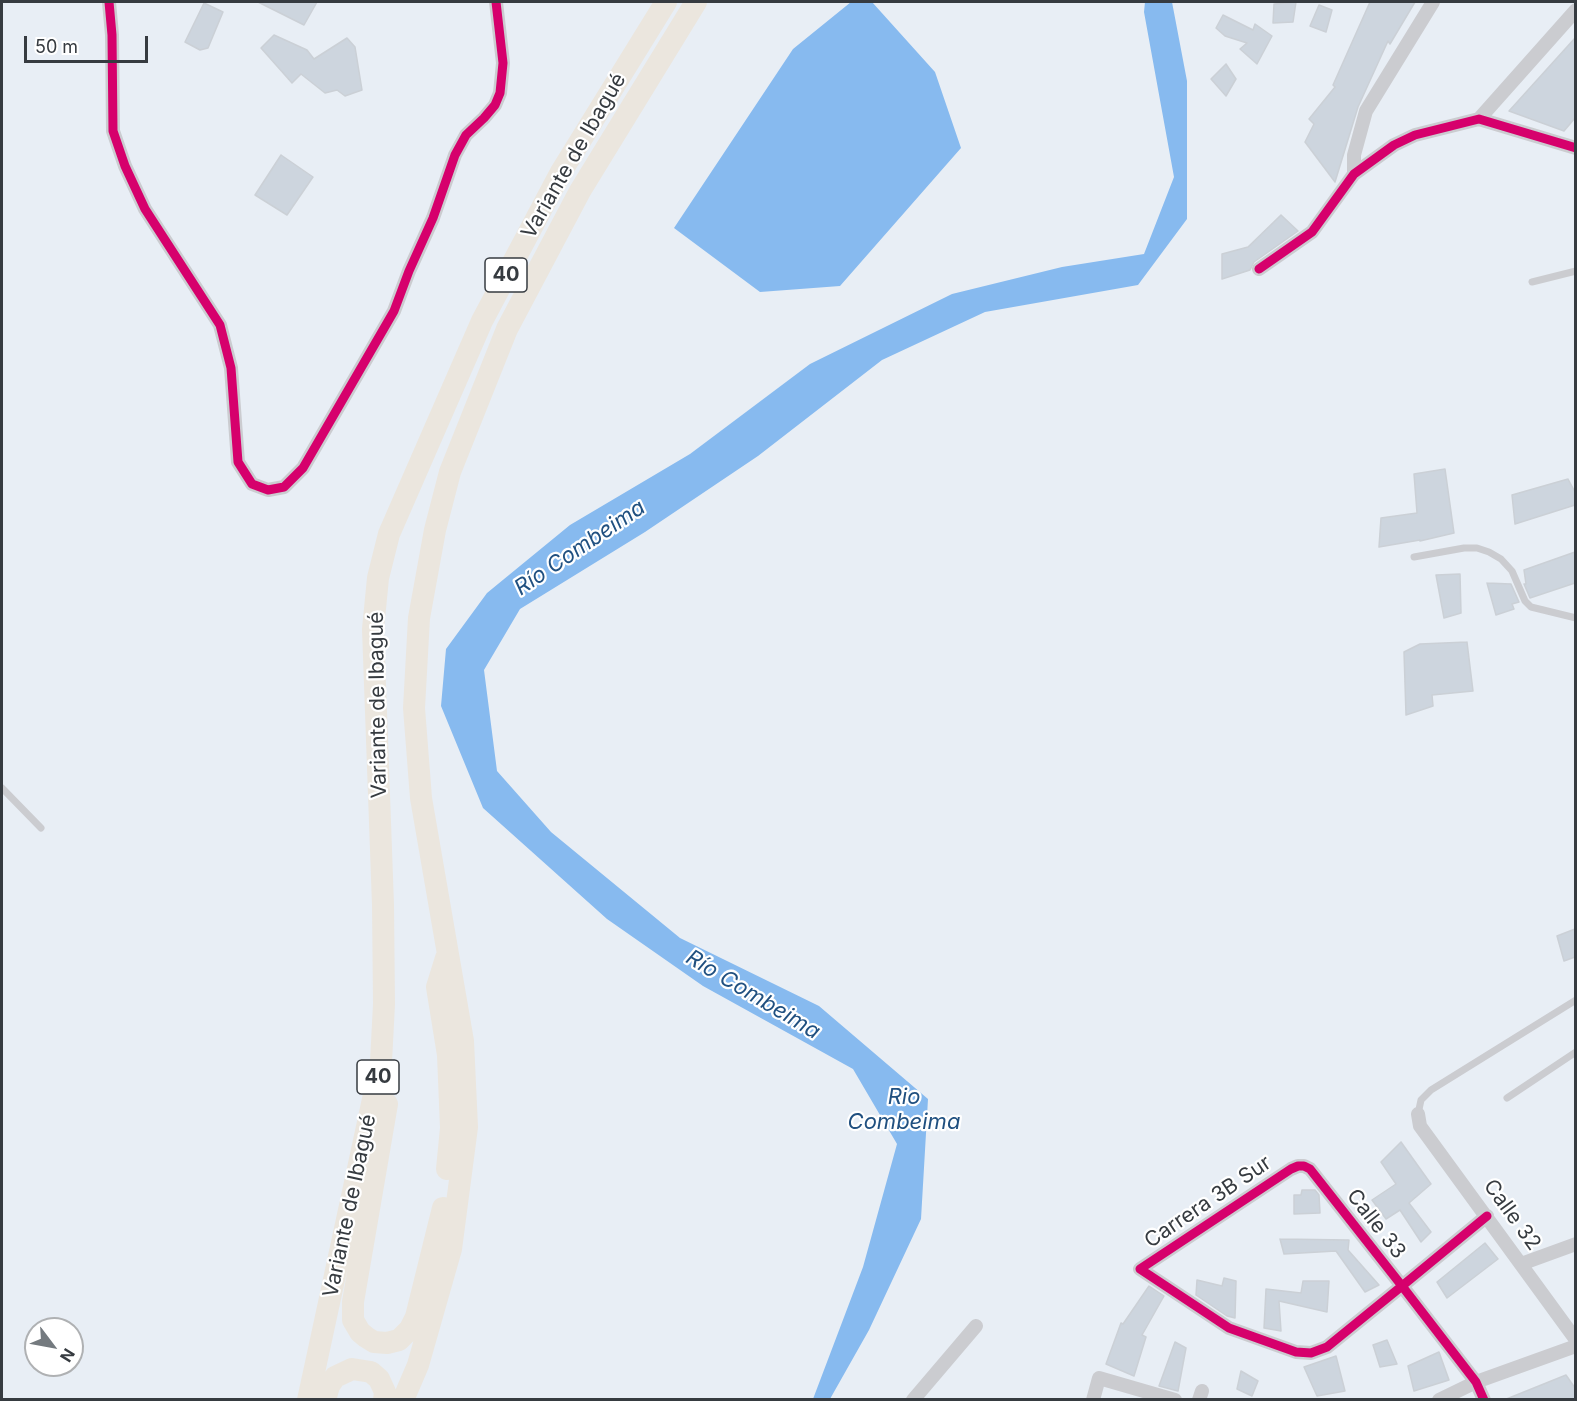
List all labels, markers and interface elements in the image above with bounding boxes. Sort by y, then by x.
scale bar [27,24,152,62]
text: 50 m [35,36,78,57]
street label: Variante de Ibagué [516,69,632,243]
road number: 40 [485,258,527,292]
water label: Río Combeima [510,495,650,601]
street label: Variante de Ibagué [364,611,392,799]
water label: Río Combeima [681,945,825,1045]
road number: 40 [357,1060,399,1094]
water label: Rio Combeima [848,1084,960,1136]
street label: Variante de Ibagué [318,1112,382,1300]
street label: Carrera 3B Sur [1140,1150,1276,1254]
street label: Calle 32 [1478,1175,1546,1255]
street label: Calle 33 [1341,1184,1411,1264]
north arrow [24,1317,84,1377]
text: N [56,1345,79,1366]

